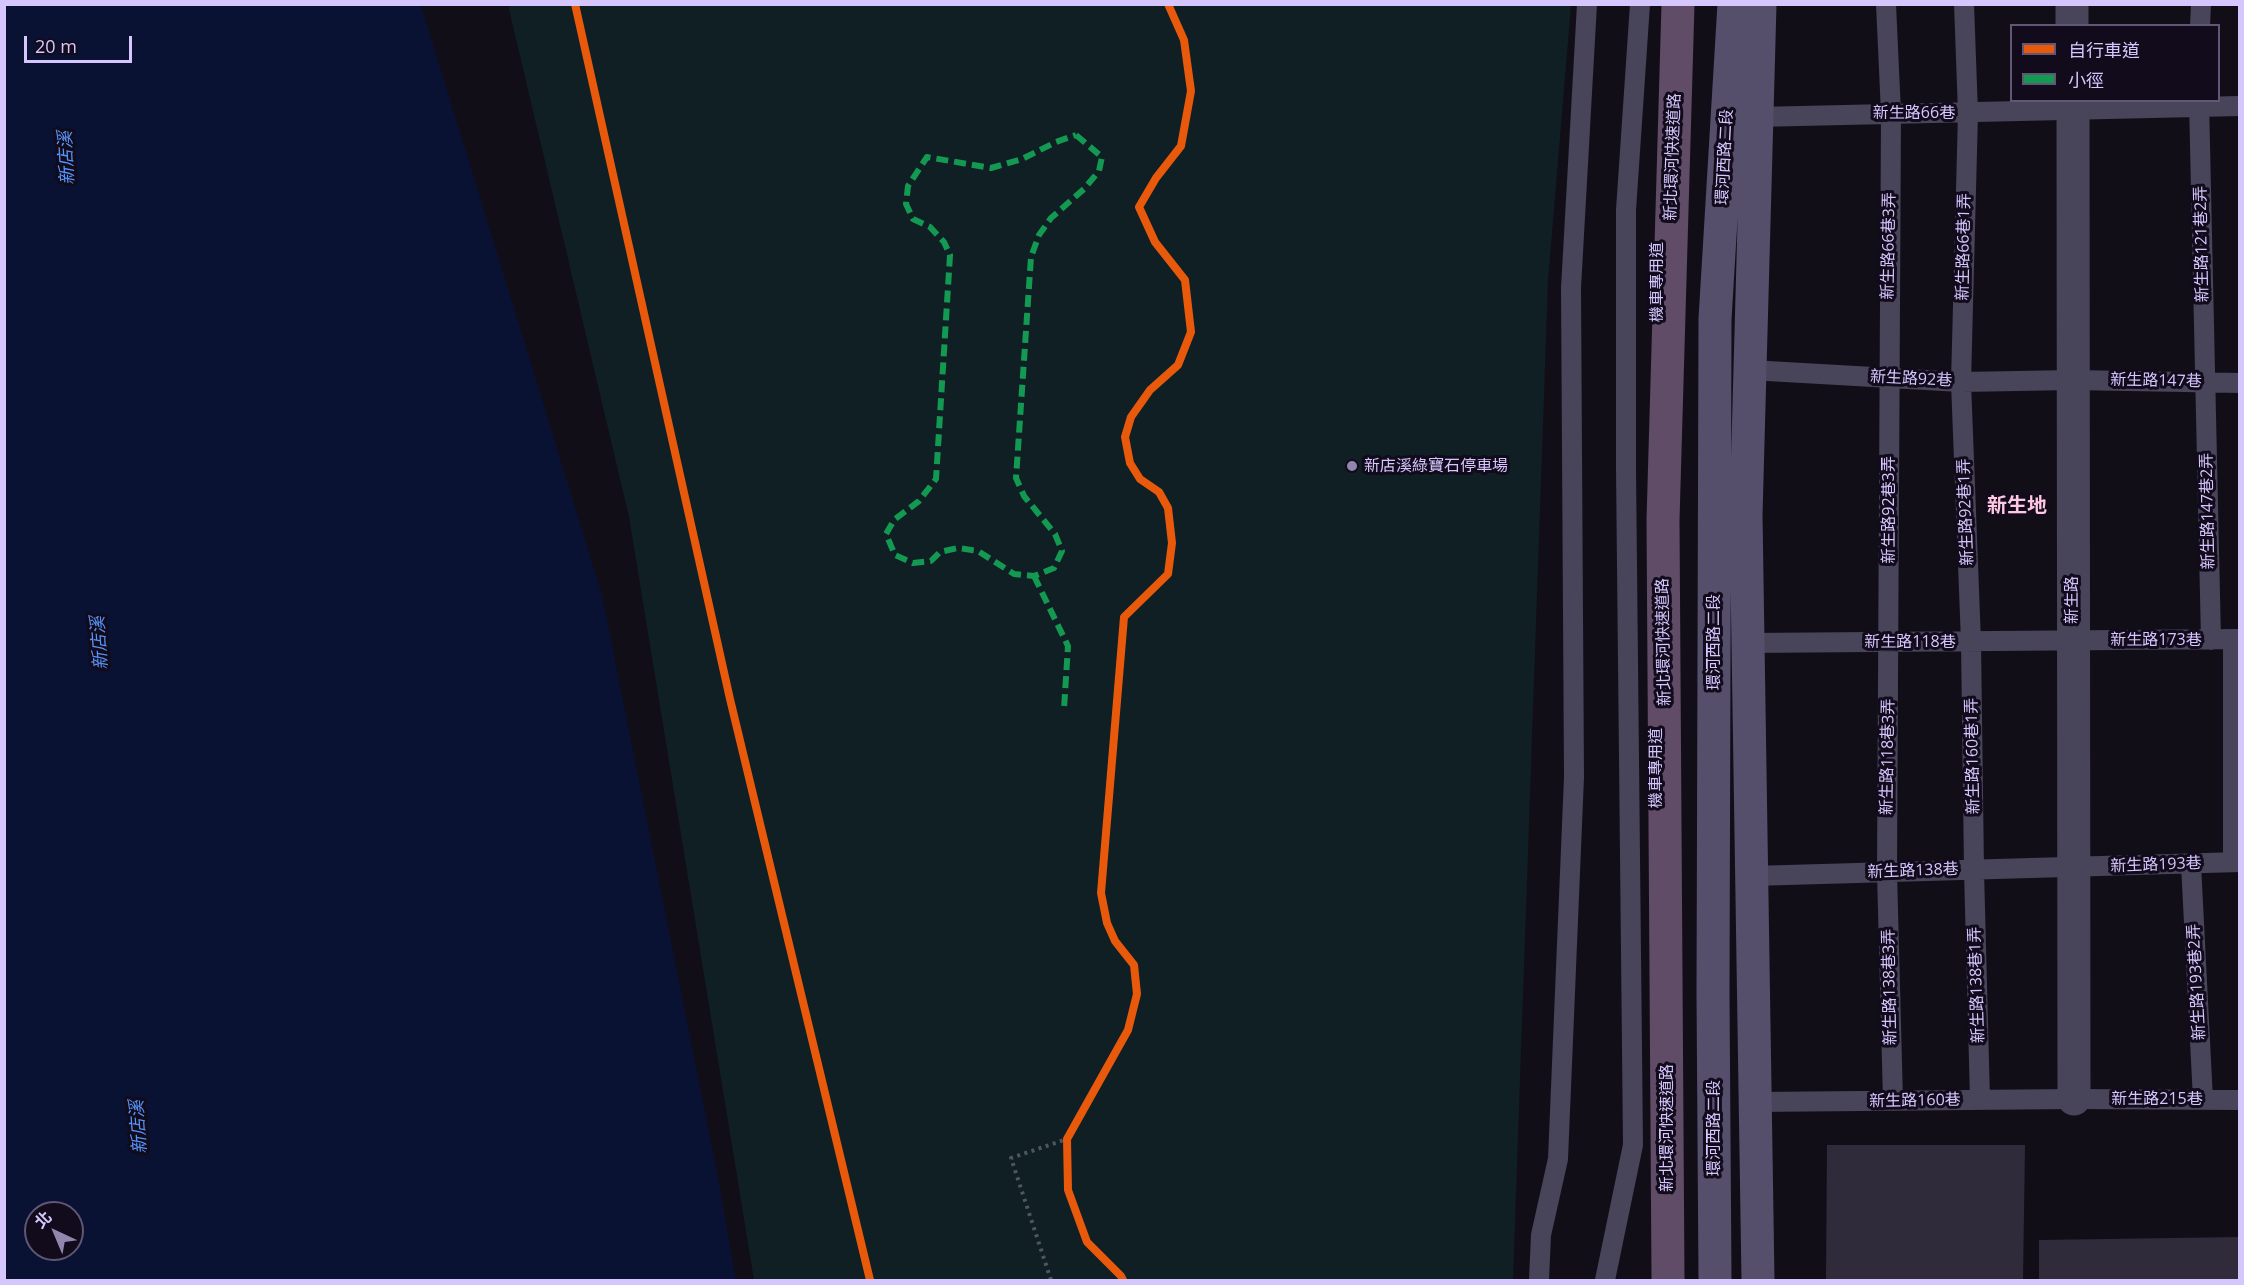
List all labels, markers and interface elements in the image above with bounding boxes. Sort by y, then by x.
scale bar [27,24,135,62]
legend [2010,24,2220,102]
text: 20 m [35,34,77,58]
text: 自行車道 [2068,38,2140,62]
text: 小徑 [2068,68,2104,92]
street label: 新北環河快速道路 [1661,93,1685,221]
street label: 新生路66巷 [1873,103,1955,123]
street label: 環河西路二段 [1713,109,1737,205]
water label: 新店溪 [55,130,79,186]
street label: 新生路121巷2弄 [2191,186,2213,302]
street label: 新生路66巷3弄 [1878,192,1900,300]
street label: 新生路66巷1弄 [1953,193,1975,301]
street label: 機車專用道 [1647,242,1667,322]
street label: 新生路92巷 [1869,367,1953,391]
street label: 新生路147巷 [2110,371,2202,391]
street label: 新生路147巷2弄 [2197,453,2219,569]
place label: 新店溪綠寶石停車場 [1364,456,1508,476]
street label: 新生路92巷3弄 [1879,456,1899,564]
street label: 新生路92巷1弄 [1955,458,1977,566]
marker: 新店溪綠寶石停車場 [1345,459,1359,473]
district label: 新生地 [1987,494,2047,518]
street label: 新生路 [2062,576,2082,624]
street label: 新北環河快速道路 [1653,578,1675,706]
street label: 環河西路二段 [1704,594,1724,690]
water label: 新店溪 [87,615,113,671]
street label: 新生路173巷 [2110,630,2202,650]
street label: 新生路118巷 [1864,632,1956,652]
street label: 新生路160巷1弄 [1962,698,1984,814]
street label: 新生路118巷3弄 [1877,699,1899,815]
street label: 機車專用道 [1646,728,1666,808]
street label: 新生路193巷 [2110,854,2202,876]
street label: 新生路138巷 [1867,860,1959,882]
street label: 新生路193巷2弄 [2184,923,2210,1041]
street label: 新生路138巷1弄 [1965,926,1989,1044]
street label: 新生路138巷3弄 [1879,929,1901,1045]
street label: 新北環河快速道路 [1657,1064,1677,1192]
street label: 環河西路二段 [1704,1080,1724,1176]
street label: 新生路215巷 [2111,1089,2203,1109]
street label: 新生路160巷 [1869,1091,1961,1111]
water label: 新店溪 [126,1099,152,1155]
north arrow [24,1201,84,1261]
text: 北 [29,1206,56,1233]

